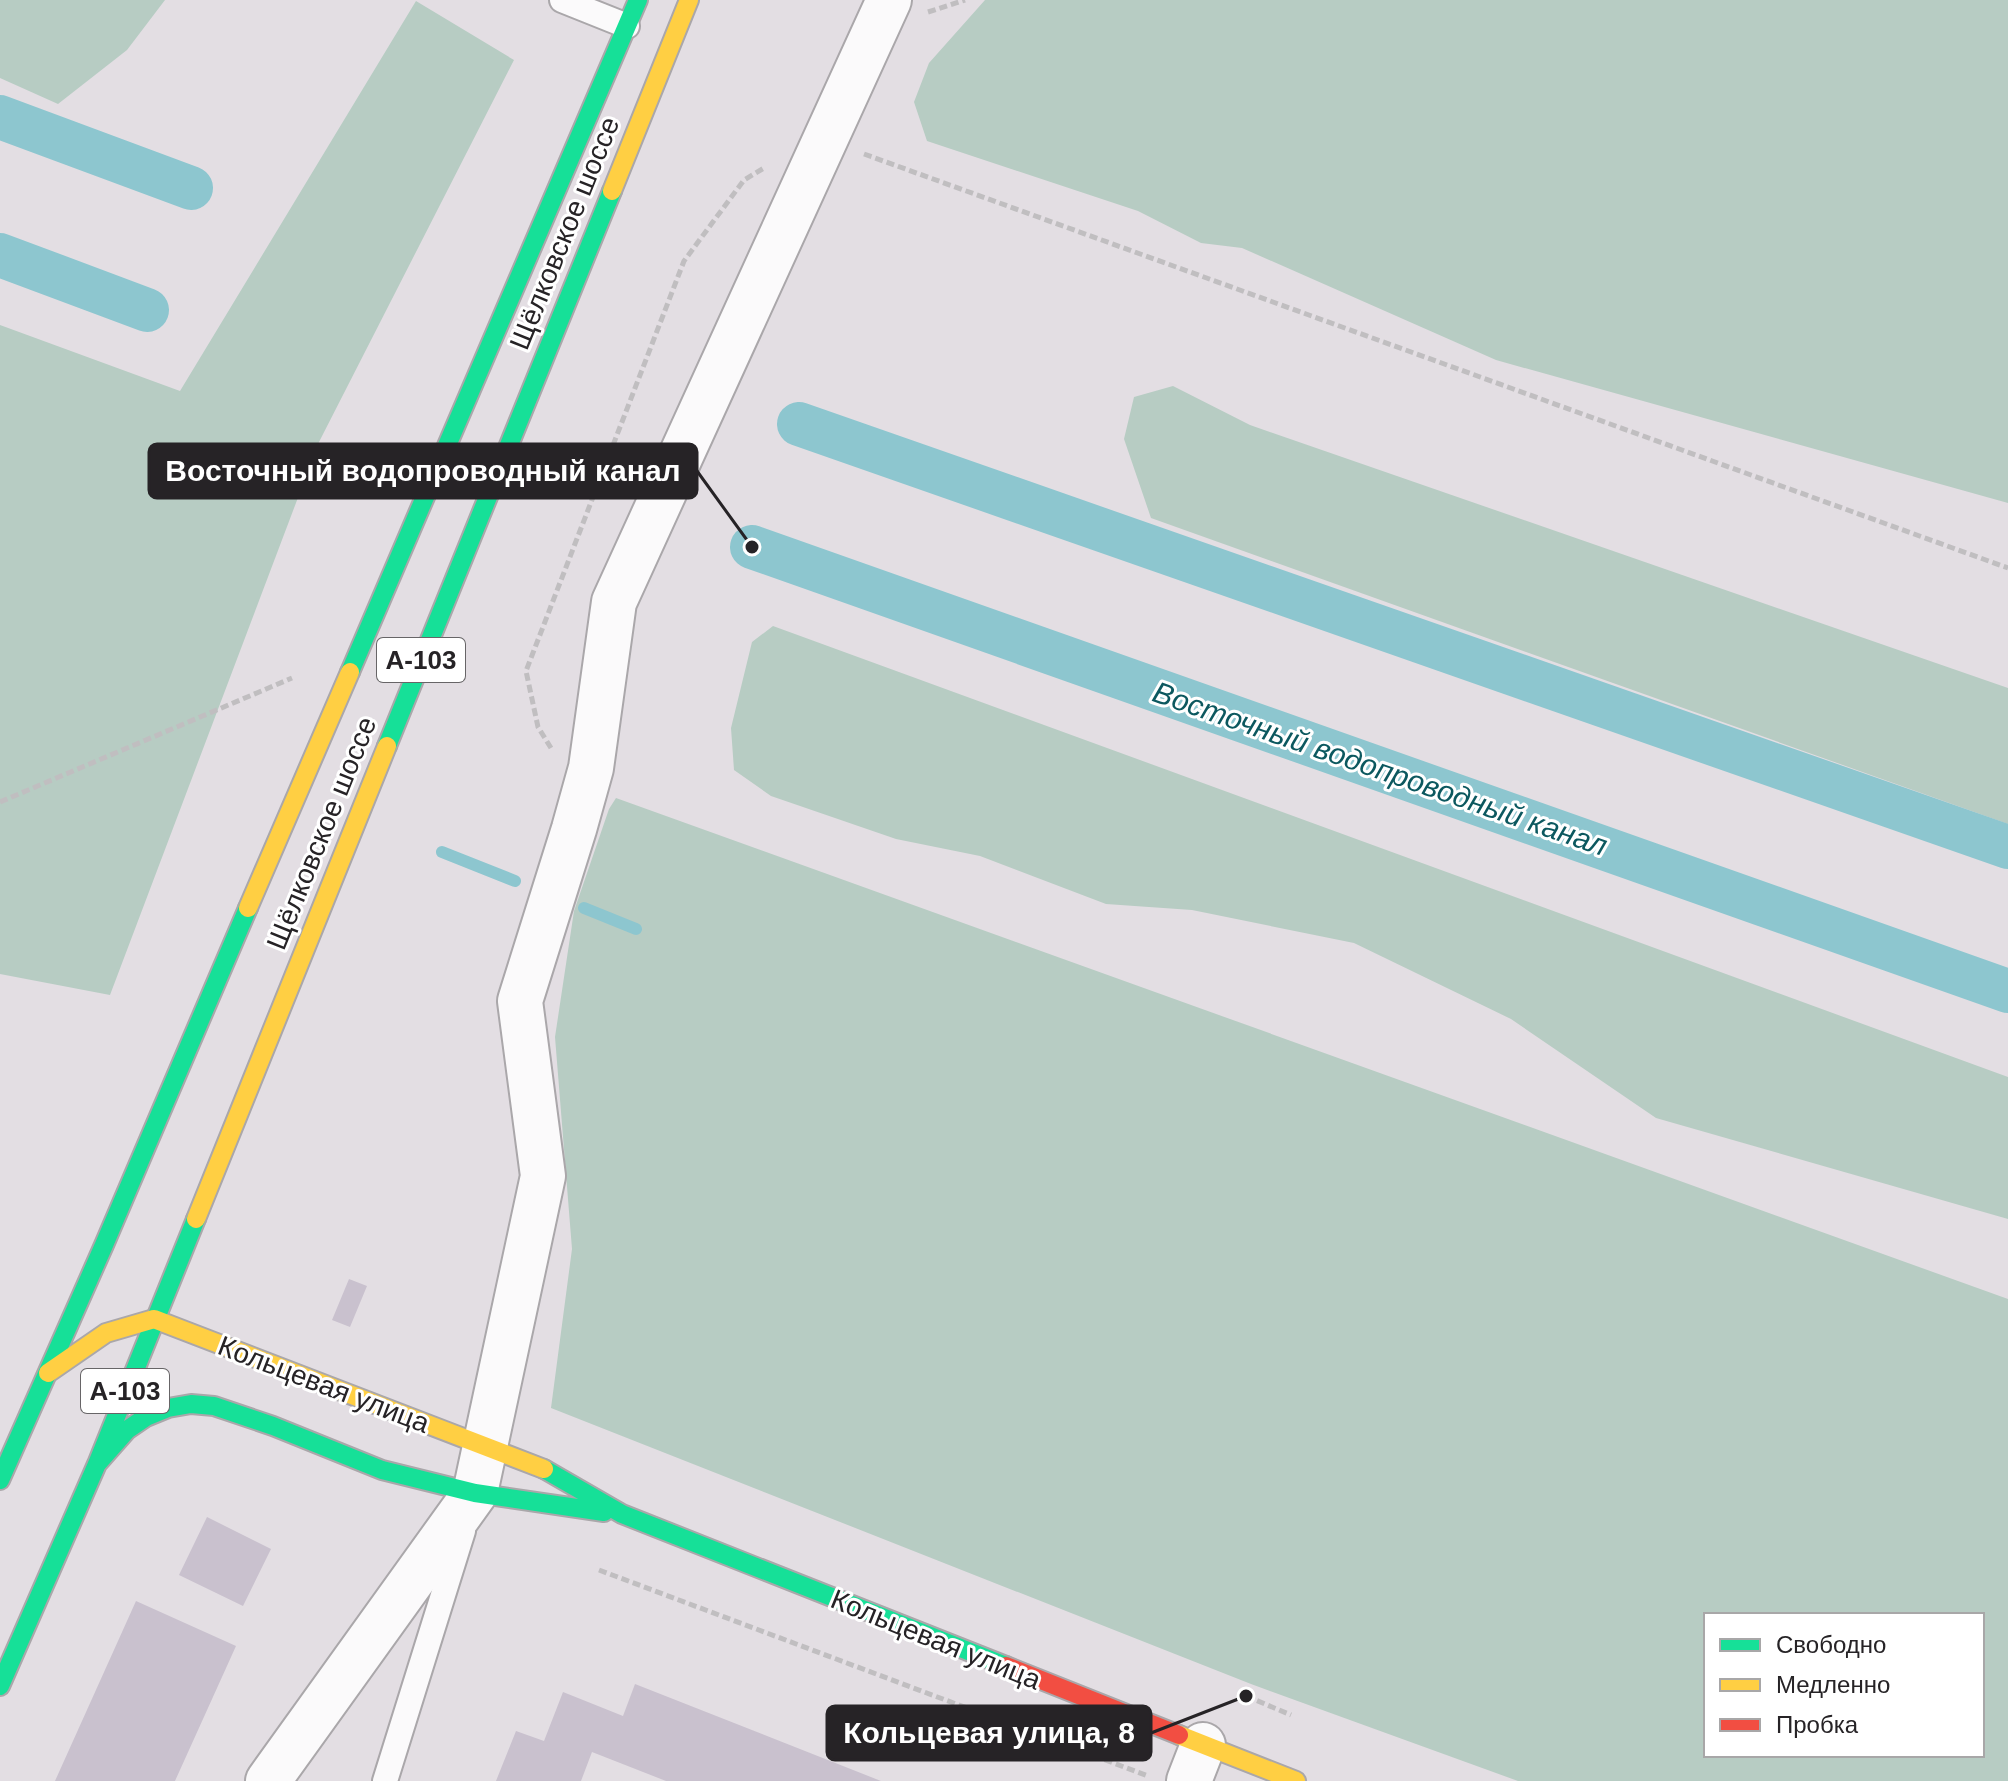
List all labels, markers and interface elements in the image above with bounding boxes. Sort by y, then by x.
street label: Щёлковское шоссе [504,112,625,354]
callout: Восточный водопроводный канал [149,444,697,498]
text: Восточный водопроводный канал [165,454,681,487]
road number: А-103 [377,638,465,682]
water label: Восточный водопроводный канал [1149,675,1612,862]
street label: Щёлковское шоссе [261,712,382,954]
street label: Кольцевая улица [214,1330,434,1439]
road number: А-103 [81,1369,169,1413]
street label: Кольцевая улица [826,1583,1046,1696]
legend [1704,1613,1984,1757]
text: Свободно [1776,1631,1886,1658]
text: Медленно [1776,1671,1890,1698]
callout: Кольцевая улица, 8 [827,1706,1151,1760]
text: Пробка [1776,1711,1859,1738]
text: Кольцевая улица, 8 [843,1716,1135,1749]

